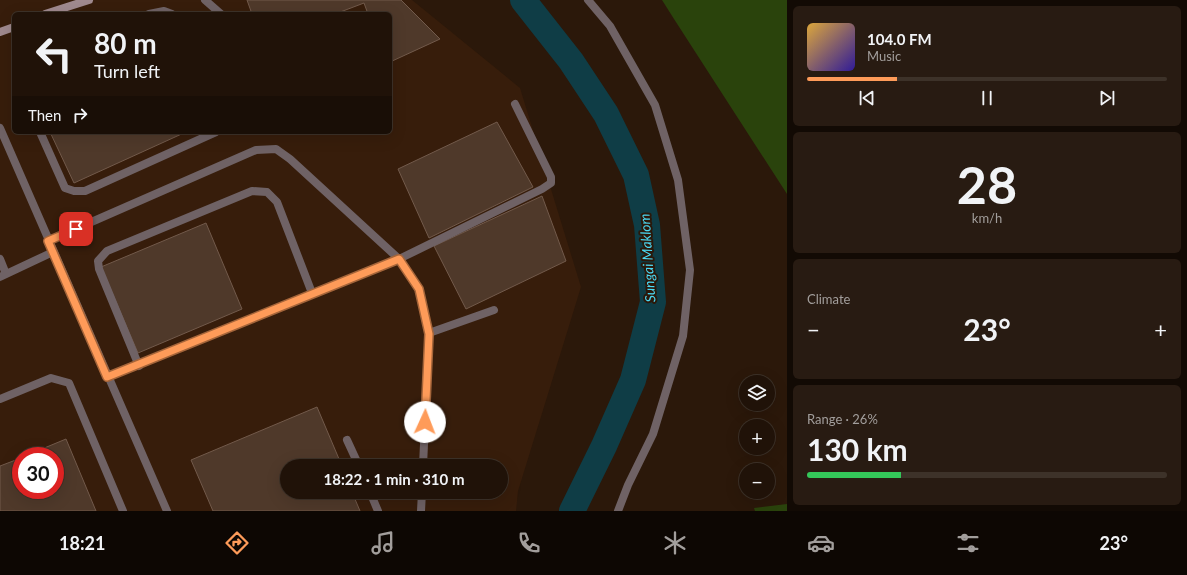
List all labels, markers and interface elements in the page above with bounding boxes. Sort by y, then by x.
text: 80 m [94,26,157,60]
icon: left [28,28,80,80]
text: 104.0 FM [867,30,932,48]
text: Music [867,48,901,64]
text: Turn left [94,60,160,82]
icon: previous [856,87,878,109]
icon: pause [976,87,998,109]
icon: next [1096,87,1118,109]
icon: right [69,104,91,126]
text: Then [28,106,61,124]
text: 28 [957,153,1017,215]
text: km/h [972,210,1002,226]
pin [59,212,93,246]
water label: Sungai Maklom [635,213,659,303]
icon: arrive [65,218,87,240]
text: Climate [807,291,850,307]
text: 23° [963,311,1011,347]
text: − [807,316,820,343]
text: + [1154,316,1167,343]
map controls [739,375,775,499]
button: layers [739,375,775,411]
position arrow [404,401,446,443]
text: Range · 26% [807,411,878,427]
button: + [739,419,775,455]
text: 130 km [807,431,908,467]
speed limit sign: 30 [12,447,64,499]
button: − [739,463,775,499]
text: 18:22 · 1 min · 310 m [324,470,464,488]
icon: directions [223,529,251,557]
icon: music [369,529,397,557]
icon: phone [515,529,543,557]
icon: climate [661,529,689,557]
icon: car [807,529,835,557]
icon: filters [954,529,982,557]
text: 18:21 [59,532,105,554]
text: 23° [1100,532,1128,554]

